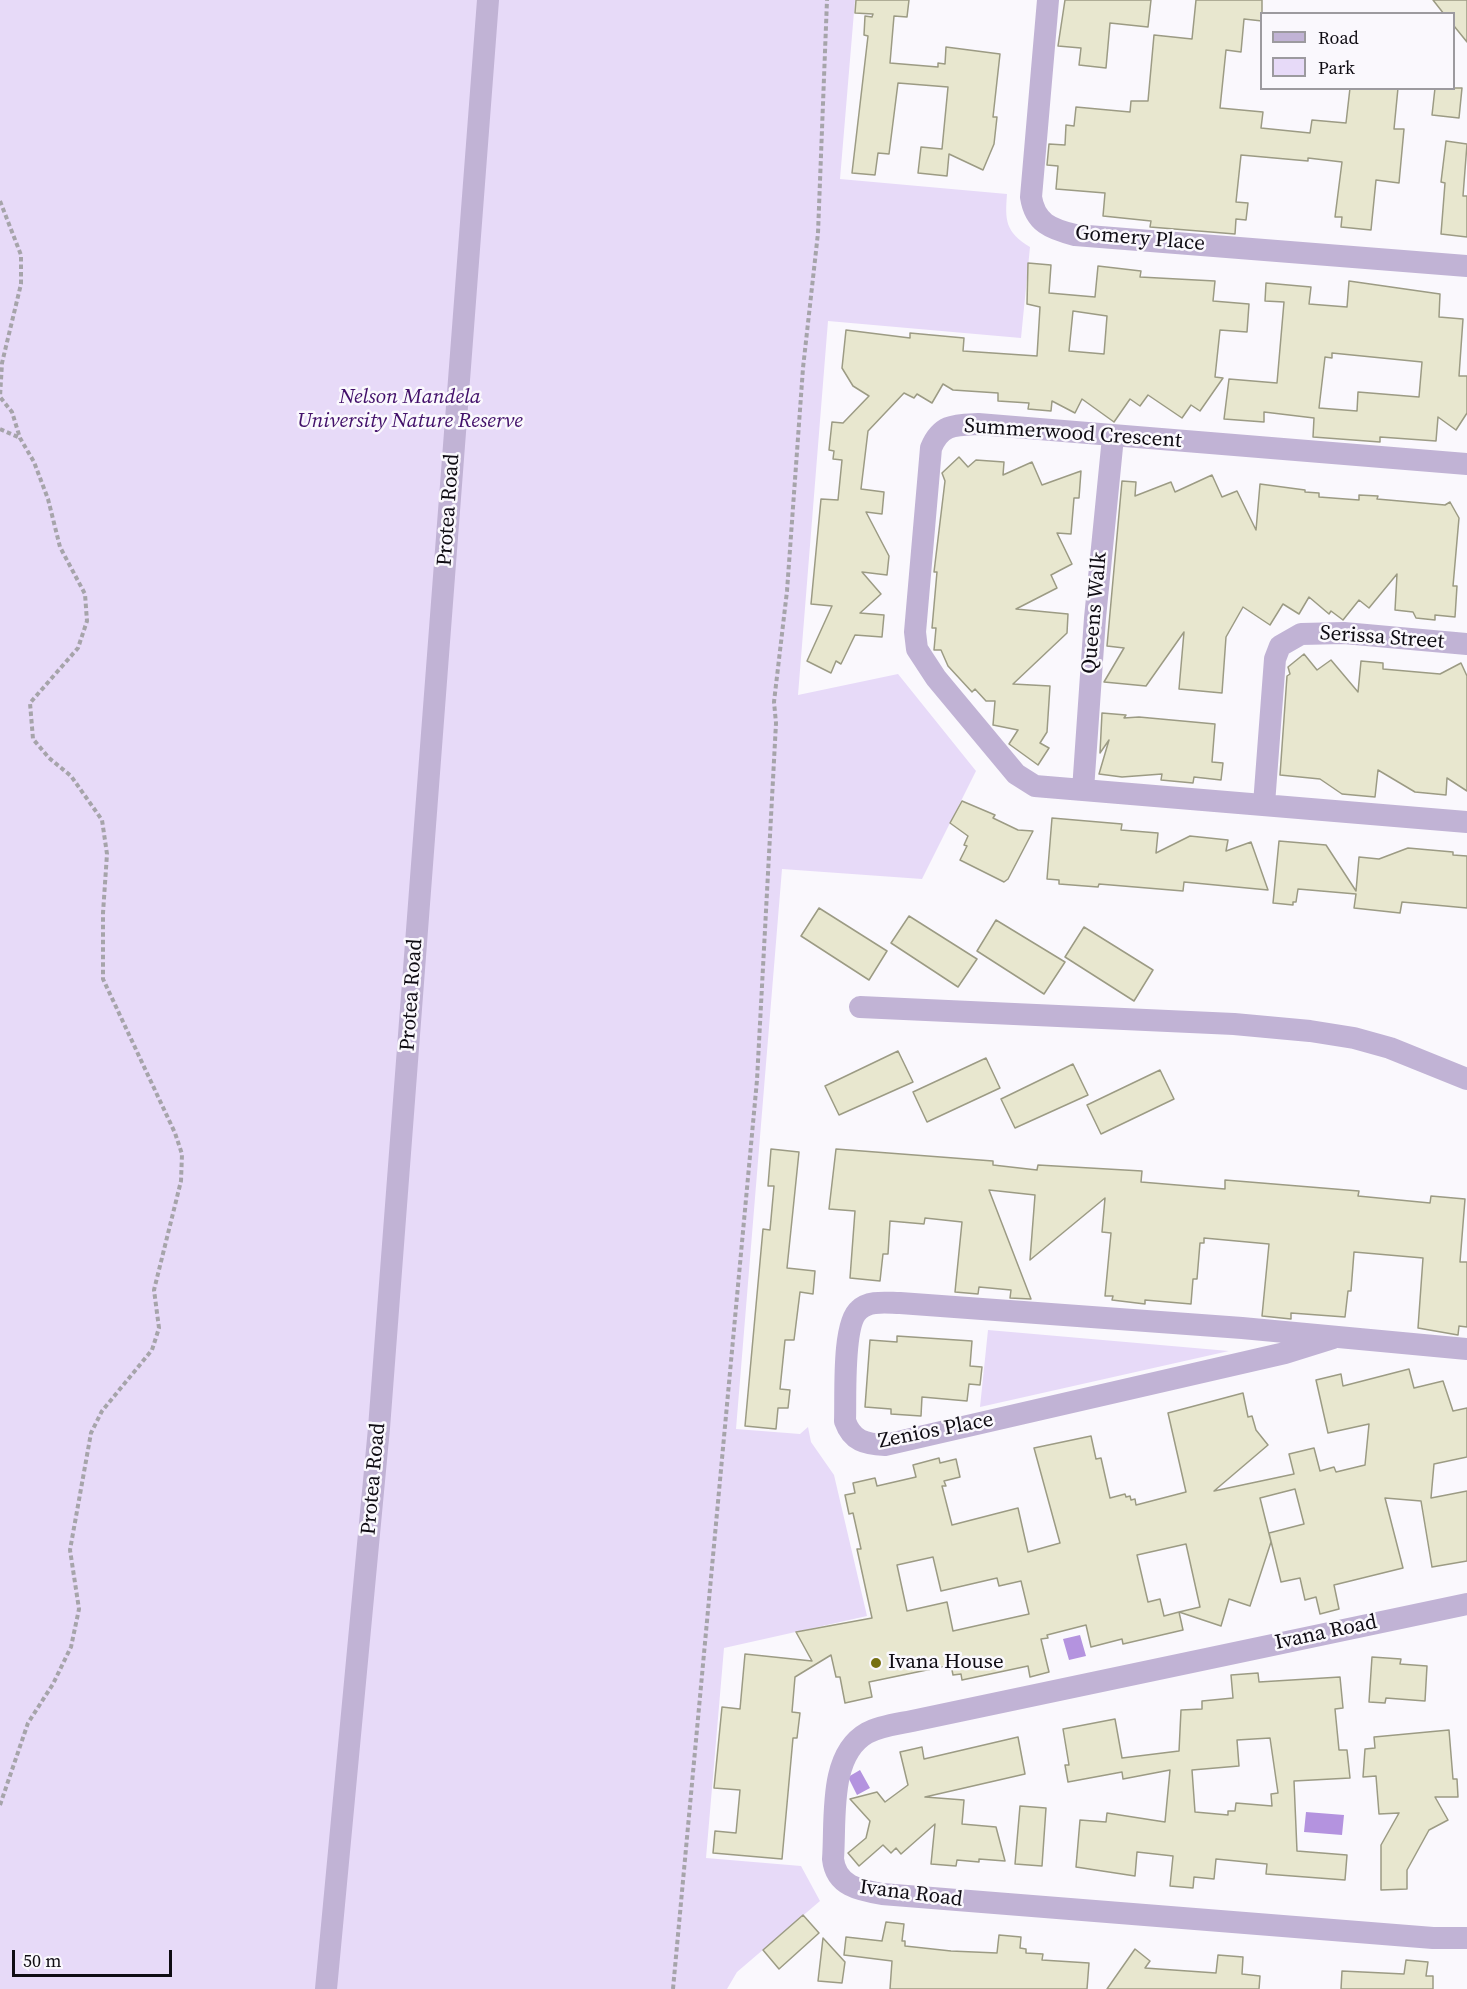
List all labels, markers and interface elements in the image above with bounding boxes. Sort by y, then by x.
legend [1260,12,1455,90]
text: Road [1318,25,1359,50]
text: Park [1318,55,1355,80]
street label: Gomery Place [1074,221,1206,257]
park label: Nelson Mandela University Nature Reserve [297,385,523,435]
street label: Summerwood Crescent [963,414,1183,454]
street label: Protea Road [433,453,465,567]
street label: Queens Walk [1077,551,1113,675]
street label: Serissa Street [1319,621,1445,655]
street label: Protea Road [396,938,428,1052]
street label: Zenios Place [876,1407,996,1455]
street label: Protea Road [357,1422,391,1536]
street label: Ivana Road [1273,1610,1379,1656]
place label: Ivana House [888,1650,1004,1676]
marker: Ivana House [869,1656,883,1670]
street label: Ivana Road [858,1875,964,1913]
scale bar [15,1938,176,1976]
text: 50 m [23,1948,61,1973]

